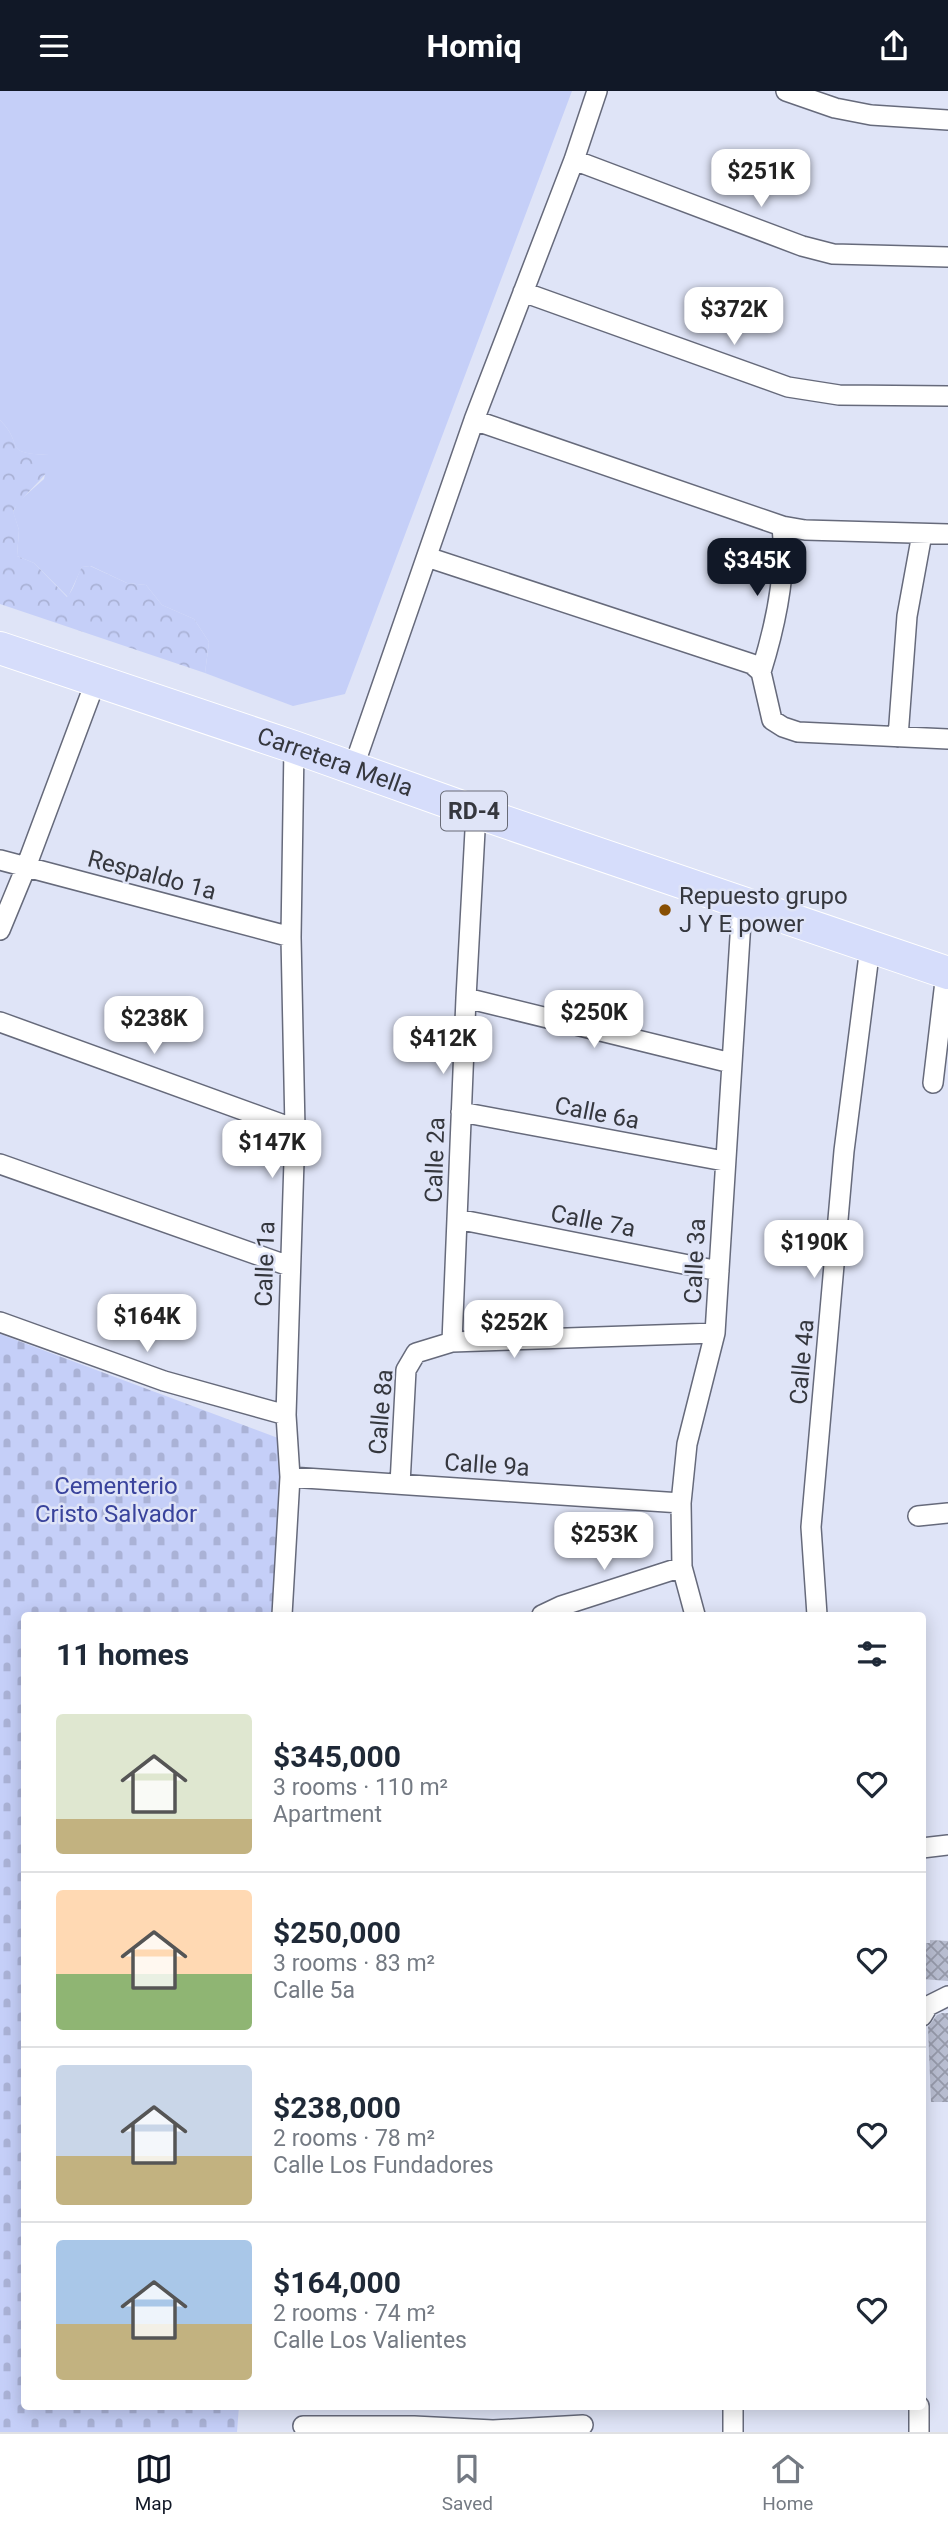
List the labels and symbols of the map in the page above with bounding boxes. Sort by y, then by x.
pin: $251K [712,149,810,209]
pin: $372K [685,287,783,347]
pin: $345K [708,539,806,598]
street label: Carretera Mella [254,722,417,802]
road number: RD-4 [441,791,507,831]
street label: Respaldo 1a [85,844,219,906]
place label: Repuesto grupo J Y E power [679,882,848,938]
marker: Repuesto grupo J Y E power [657,902,673,918]
pin: $250K [545,991,643,1050]
pin: $238K [105,997,203,1056]
pin: $412K [394,1017,492,1076]
street label: Calle 6a [552,1091,642,1135]
street label: Calle 2a [420,1117,450,1203]
pin: $147K [223,1121,321,1180]
street label: Calle 7a [548,1199,638,1243]
street label: Calle 3a [679,1218,711,1304]
street label: Calle 1a [250,1221,280,1307]
pin: $190K [765,1221,863,1280]
pin: $164K [98,1295,196,1354]
pin: $252K [465,1301,563,1360]
street label: Calle 4a [784,1318,820,1406]
street label: Calle 8a [363,1368,399,1456]
street label: Calle 9a [443,1448,531,1482]
park label: Cementerio Cristo Salvador [35,1472,197,1528]
pin: $253K [555,1513,653,1572]

